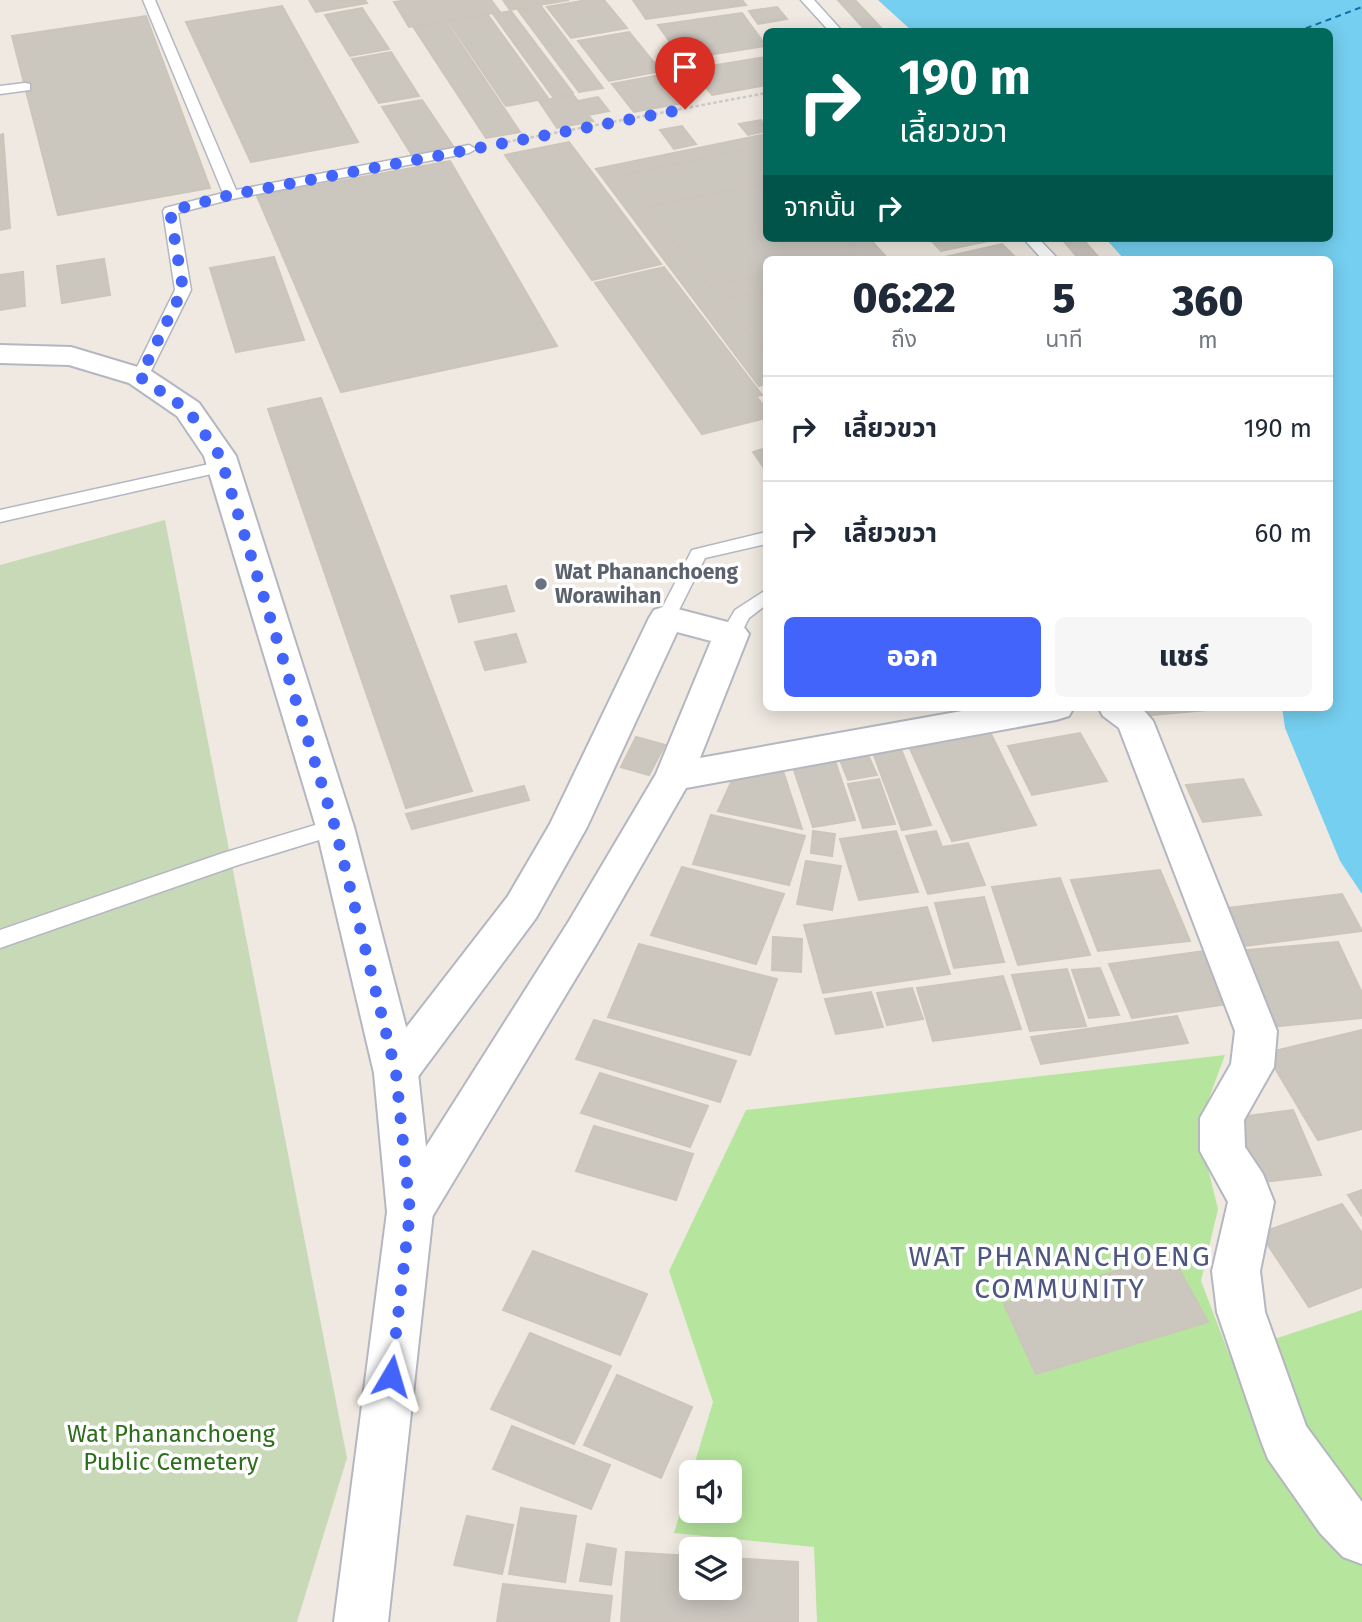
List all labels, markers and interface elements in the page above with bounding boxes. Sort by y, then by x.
pin [655,37,715,109]
icon: arrive [666,48,704,86]
text: 190 m [899,48,1031,107]
icon: right [784,56,875,147]
text: เลี้ยวขวา [899,112,1007,150]
icon: right [870,189,908,227]
text: จากนั้น [784,192,856,223]
text: 06:22 [853,273,956,323]
text: 5 [1052,273,1075,323]
text: 360 [1172,276,1243,326]
text: ถึง [891,325,917,353]
text: นาที [1045,325,1083,353]
text: m [1198,326,1218,354]
icon: right [784,410,822,448]
text: เลี้ยวขวา [843,413,937,444]
text: 190 m [1243,413,1312,444]
icon: right [784,515,822,553]
text: เลี้ยวขวา [843,518,937,549]
text: 60 m [1254,518,1312,549]
place label: Wat Phananchoeng Worawihan [555,559,738,609]
marker: Wat Phananchoeng Worawihan [533,576,549,592]
button: ออก [784,617,1041,697]
button: แชร์ [1055,617,1312,697]
district label: WAT PHANANCHOENG COMMUNITY [908,1240,1212,1305]
position arrow [354,1339,428,1413]
park label: Wat Phananchoeng Public Cemetery [67,1420,276,1476]
map controls [679,1460,742,1600]
button: sound [679,1460,742,1523]
button: layers [679,1537,742,1600]

